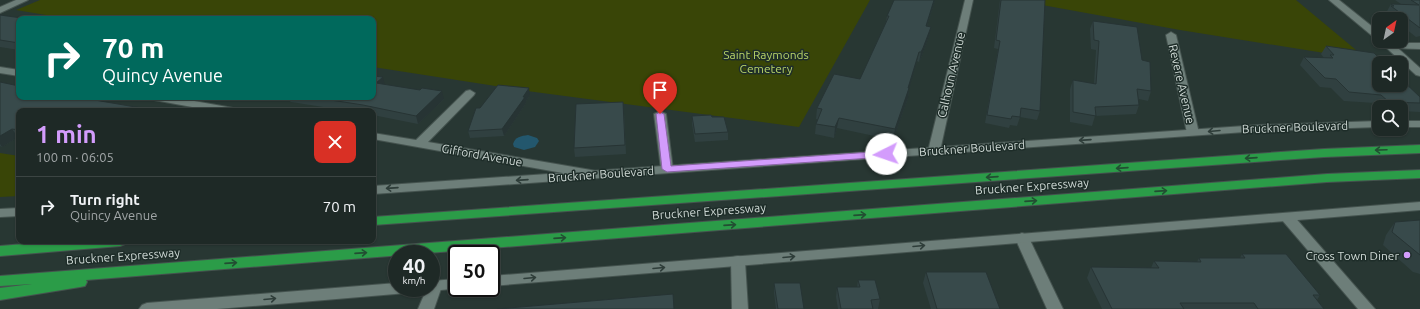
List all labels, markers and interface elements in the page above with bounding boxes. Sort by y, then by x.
north arrow [1372,12,1408,48]
map controls [1372,12,1408,136]
street label: Calhoun Avenue [935,31,967,119]
icon: right [36,32,88,84]
text: 70 m [102,32,164,63]
street label: Revere Avenue [1167,43,1197,125]
park label: Saint Raymonds Cemetery [723,48,809,75]
button: sound [1372,56,1408,92]
text: Quincy Avenue [102,65,223,85]
pin [643,73,677,114]
icon: arrive [649,79,671,101]
button: search [1372,100,1408,136]
street label: Bruckner Boulevard [1242,119,1348,135]
text: 1 min [36,121,97,148]
button: close [314,121,356,163]
one-way arrow [1208,127,1221,135]
position arrow [865,133,907,175]
one-way arrow [1078,137,1091,144]
street label: Bruckner Boulevard [919,138,1025,158]
street label: Gifford Avenue [441,141,523,169]
one-way arrow [1375,147,1388,154]
text: 100 m · 06:05 [36,150,114,164]
one-way arrow [1245,155,1258,162]
street label: Bruckner Boulevard [548,164,654,184]
one-way arrow [1116,164,1129,171]
one-way arrow [986,174,999,181]
street label: Bruckner Expressway [975,176,1090,196]
one-way arrow [516,177,529,184]
one-way arrow [386,185,399,192]
one-way arrow [1154,188,1167,195]
text: Turn right [70,191,140,208]
icon: right [36,196,58,218]
text: 70 m [323,198,356,215]
one-way arrow [1024,198,1037,205]
street label: Bruckner Expressway [652,201,767,221]
text: Quincy Avenue [70,208,157,222]
one-way arrow [853,211,866,218]
one-way arrow [723,221,736,228]
one-way arrow [553,234,566,241]
one-way arrow [912,243,925,250]
speed limit sign: 50 [448,245,500,297]
street label: Bruckner Expressway [66,246,181,266]
place label: Cross Town Diner [1305,249,1399,262]
one-way arrow [354,250,367,257]
marker: Cross Town Diner [1402,250,1412,260]
one-way arrow [782,253,795,261]
text: 40 [403,254,425,277]
one-way arrow [224,259,237,267]
one-way arrow [652,264,665,271]
one-way arrow [523,274,536,282]
text: km/h [402,275,426,286]
one-way arrow [263,296,276,303]

